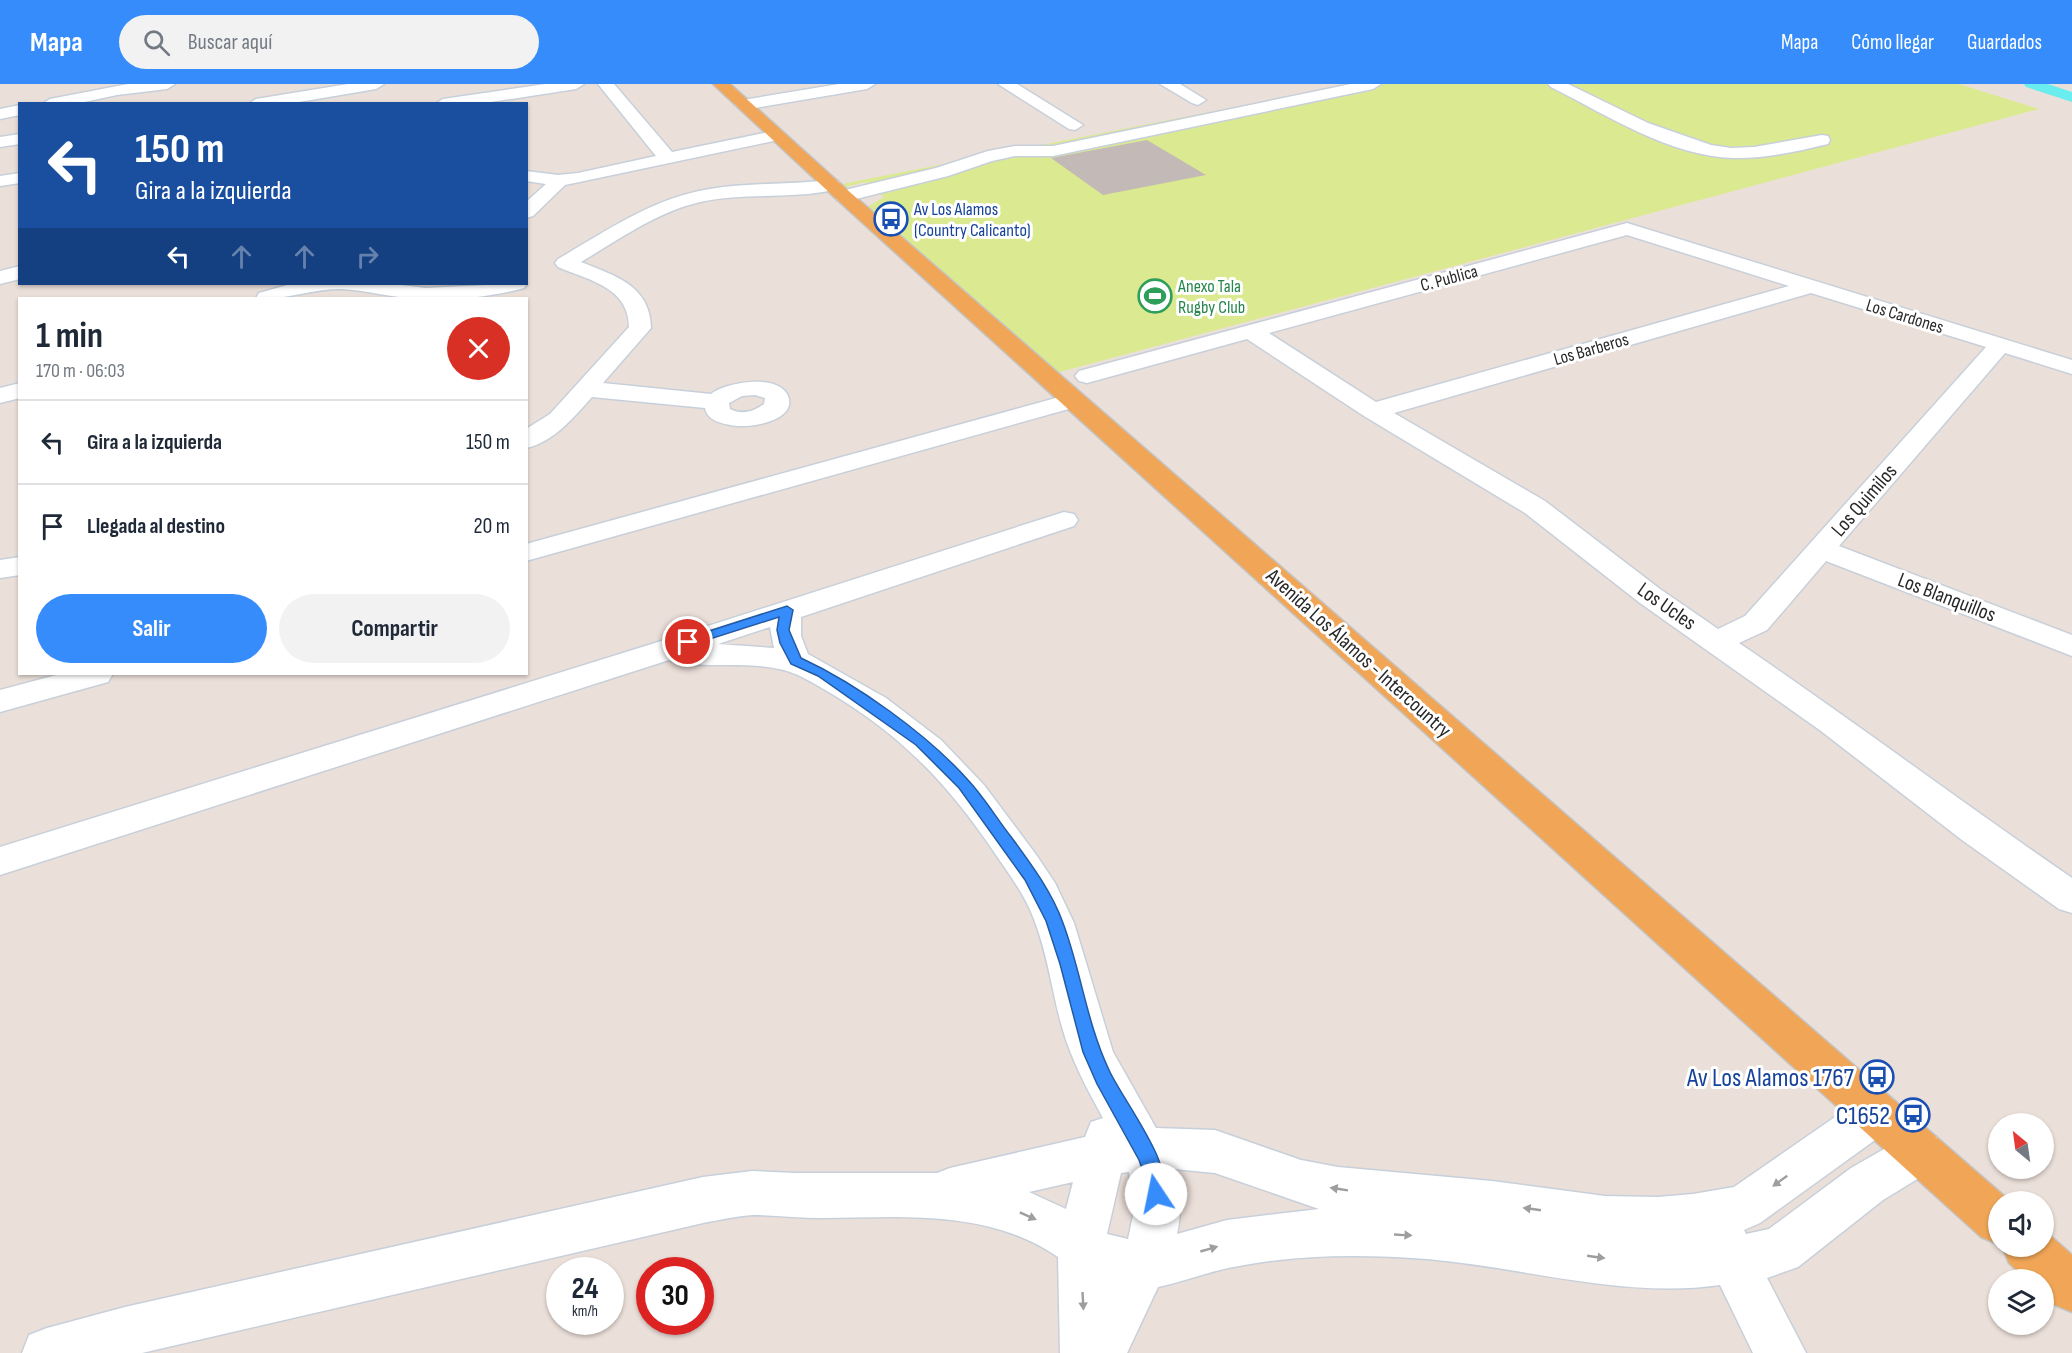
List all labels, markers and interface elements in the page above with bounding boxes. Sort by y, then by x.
search box [119,15,539,69]
text: Mapa [30,26,83,59]
icon: search [140,26,173,59]
text: Buscar aquí [188,29,272,56]
text: Mapa [1781,30,1818,55]
text: Cómo llegar [1851,30,1934,55]
text: Guardados [1967,30,2042,55]
text: 150 m [135,124,224,175]
icon: left [36,126,114,204]
text: Gira a la izquierda [135,175,292,207]
place label: Av Los Alamos (Country Calicanto) [913,199,1031,241]
bus stop icon: Av Los Alamos (Country Calicanto) [873,201,909,237]
icon: left [162,240,195,273]
icon: ahead [225,240,258,273]
icon: ahead [288,240,321,273]
icon: right [351,240,384,273]
street label: C. Publica [1418,261,1480,296]
place label: Anexo Tala Rugby Club [1177,276,1245,318]
sports icon: Anexo Tala Rugby Club [1137,278,1173,314]
street label: Los Cardones [1864,295,1946,338]
text: 1 min [36,315,103,358]
button: close [447,317,510,380]
street label: Los Barberos [1551,329,1631,370]
text: 170 m · 06:03 [36,359,125,383]
icon: left [36,426,69,459]
text: Gira a la izquierda [87,429,222,456]
text: 150 m [466,429,510,456]
street label: Los Quimilos [1826,459,1903,542]
icon: arrive [36,510,69,543]
text: Llegada al destino [87,513,225,540]
text: 20 m [474,513,510,540]
street label: Avenida Los Álamos - Intercountry [1260,563,1456,743]
street label: Los Blanquillos [1894,567,1999,628]
street label: Los Ucles [1633,577,1701,636]
button: Salir [36,594,267,663]
button: Compartir [279,594,510,663]
pin [662,616,713,667]
icon: arrive [671,625,704,658]
bus stop icon: Av Los Alamos 1767 [1859,1059,1895,1095]
place label: Av Los Alamos 1767 [1686,1063,1855,1094]
bus stop icon: C1652 [1895,1097,1931,1133]
place label: C1652 [1836,1101,1890,1132]
north arrow [1988,1113,2054,1179]
map controls [1988,1113,2054,1335]
position arrow [1124,1162,1188,1226]
one-way arrow [1773,1175,1789,1187]
one-way arrow [1329,1184,1348,1193]
button: sound [1988,1191,2054,1257]
one-way arrow [1523,1205,1542,1214]
one-way arrow [1020,1211,1038,1221]
one-way arrow [1393,1230,1412,1239]
one-way arrow [1200,1244,1218,1253]
one-way arrow [1587,1253,1606,1262]
speed limit sign: 30 [636,1257,714,1335]
button: layers [1988,1269,2054,1335]
text: 24 [572,1271,598,1307]
one-way arrow [1079,1291,1088,1310]
text: km/h [572,1302,598,1321]

